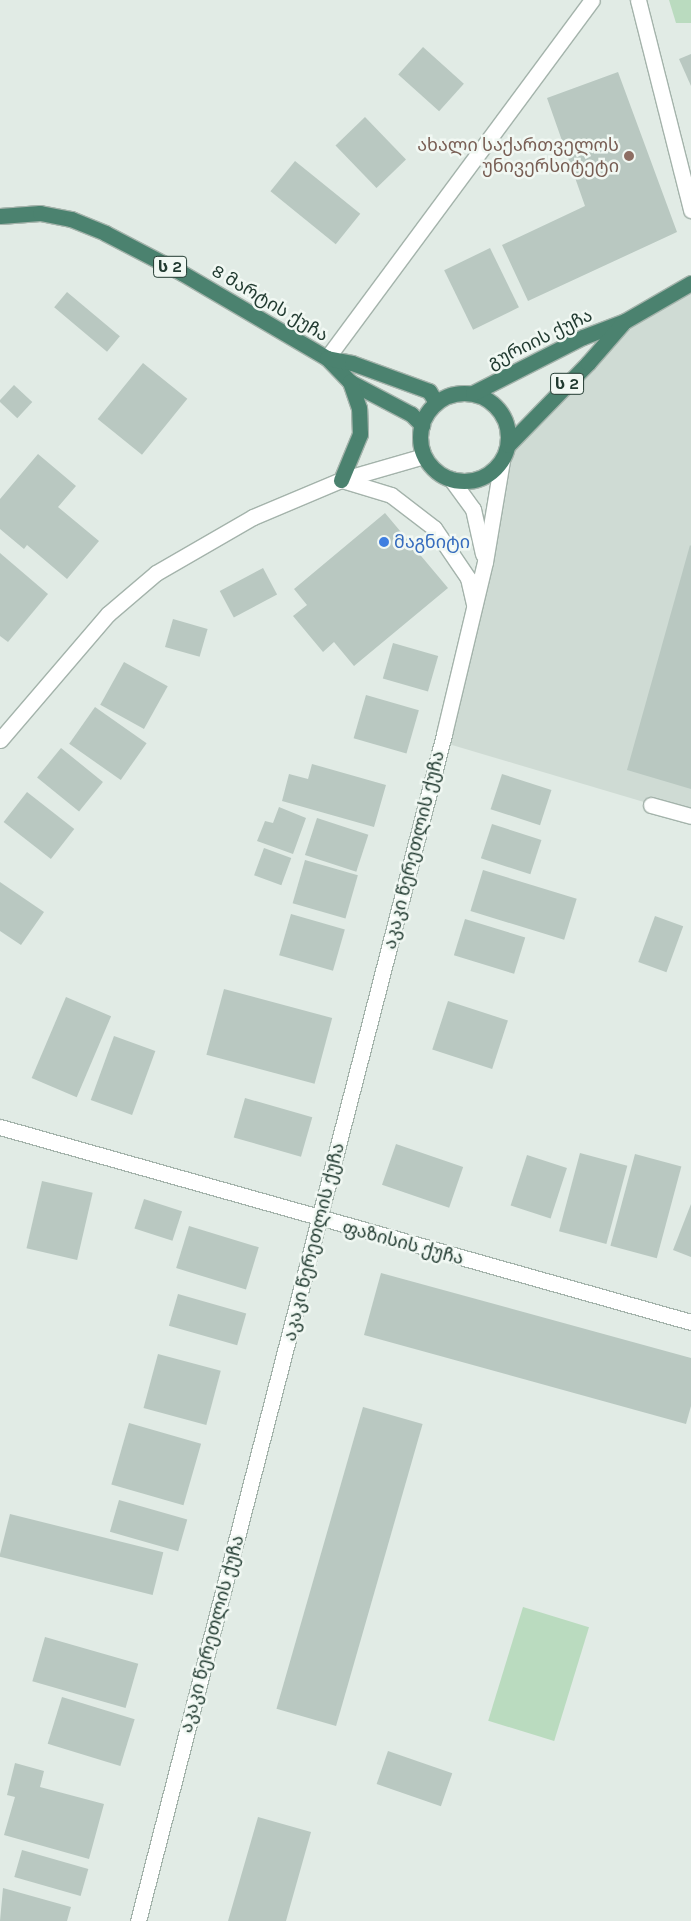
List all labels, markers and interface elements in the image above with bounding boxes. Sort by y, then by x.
place label: ახალი საქართველოს უნივერსიტეტი [417,135,619,178]
marker: ახალი საქართველოს უნივერსიტეტი [623,150,635,162]
road number: ს 2 [152,253,188,280]
street label: 8 მარტის ქუჩა [208,260,332,346]
street label: გურიის ქუჩა [484,304,596,374]
road number: ს 2 [550,370,584,398]
place label: მაგნიტი [394,531,470,553]
marker: მაგნიტი [378,536,390,548]
street label: აკაკი წერეთლის ქუჩა [379,749,449,951]
street label: აკაკი წერეთლის ქუჩა [279,1141,349,1343]
street label: ფაზისის ქუჩა [340,1216,466,1270]
street label: აკაკი წერეთლის ქუჩა [175,1533,249,1735]

